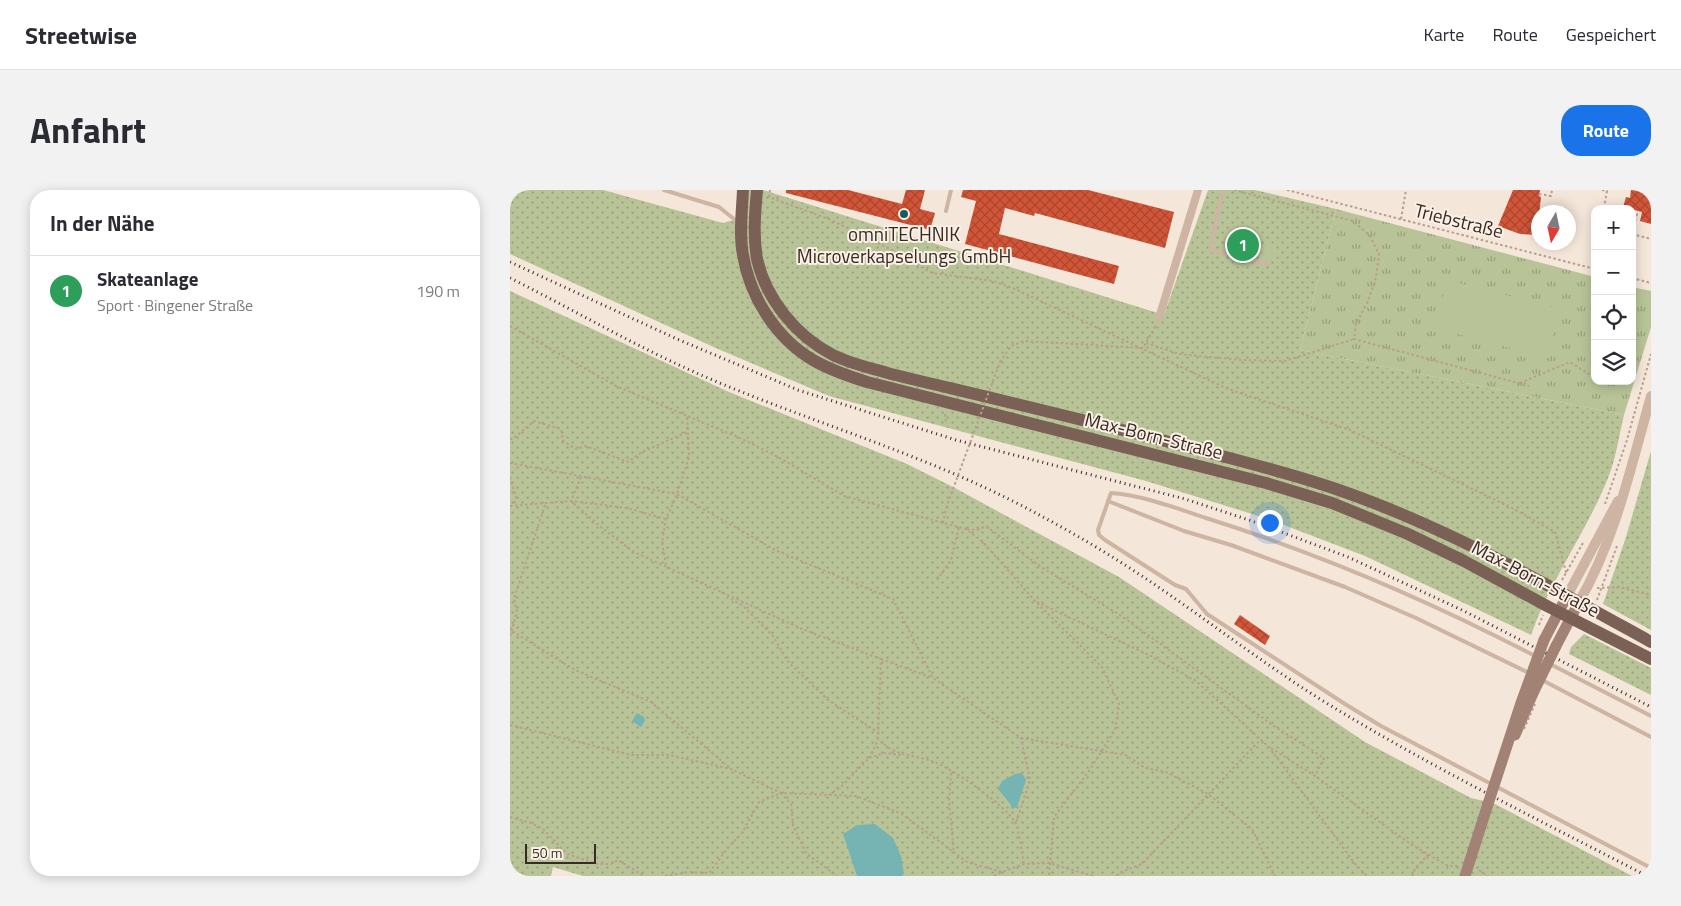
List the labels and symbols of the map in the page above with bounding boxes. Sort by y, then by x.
street label: Triebstraße [1411,195,1507,245]
north arrow [1531,205,1576,250]
marker: omniTECHNIK Microverkapselungs GmbH [898,208,910,220]
place label: omniTECHNIK Microverkapselungs GmbH [797,219,1011,270]
pin: 1 [1227,226,1259,264]
street label: Max-Born-Straße [1082,404,1226,466]
your location [1257,510,1283,536]
street label: Max-Born-Straße [1467,532,1605,624]
scale bar [525,841,596,864]

